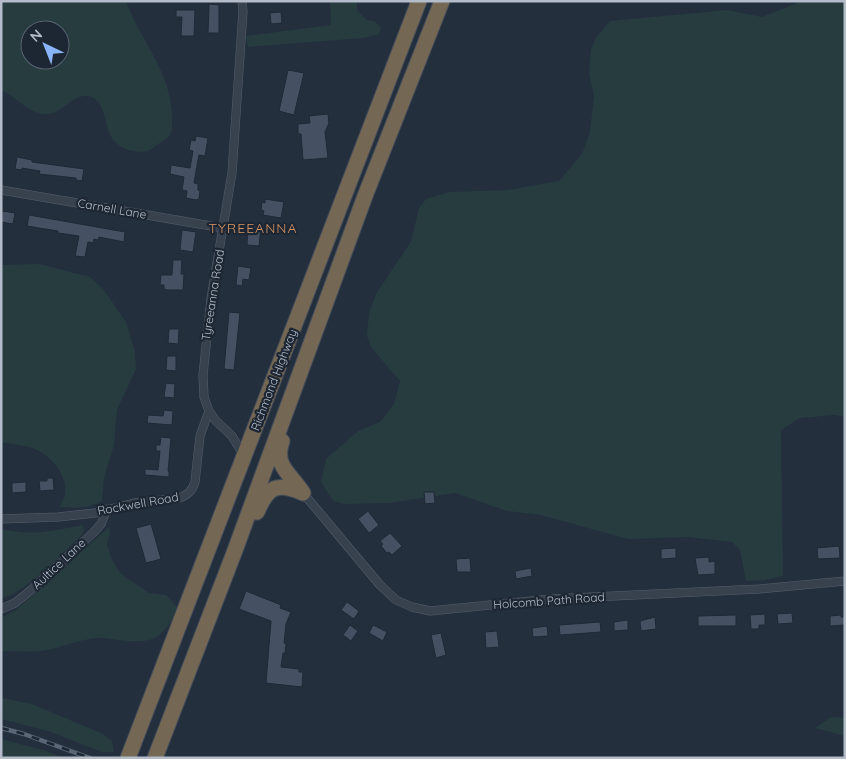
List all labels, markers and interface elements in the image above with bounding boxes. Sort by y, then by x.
north arrow [20,20,70,70]
text: N [26,25,46,46]
street label: Carnell Lane [77,195,148,222]
district label: TYREEANNA [208,219,298,237]
street label: Tyreeanna Road [198,248,227,342]
street label: Richmond Highway [247,327,300,433]
street label: Rockwell Road [96,489,180,518]
street label: Aultice Lane [29,535,89,592]
street label: Holcomb Path Road [493,589,605,612]

